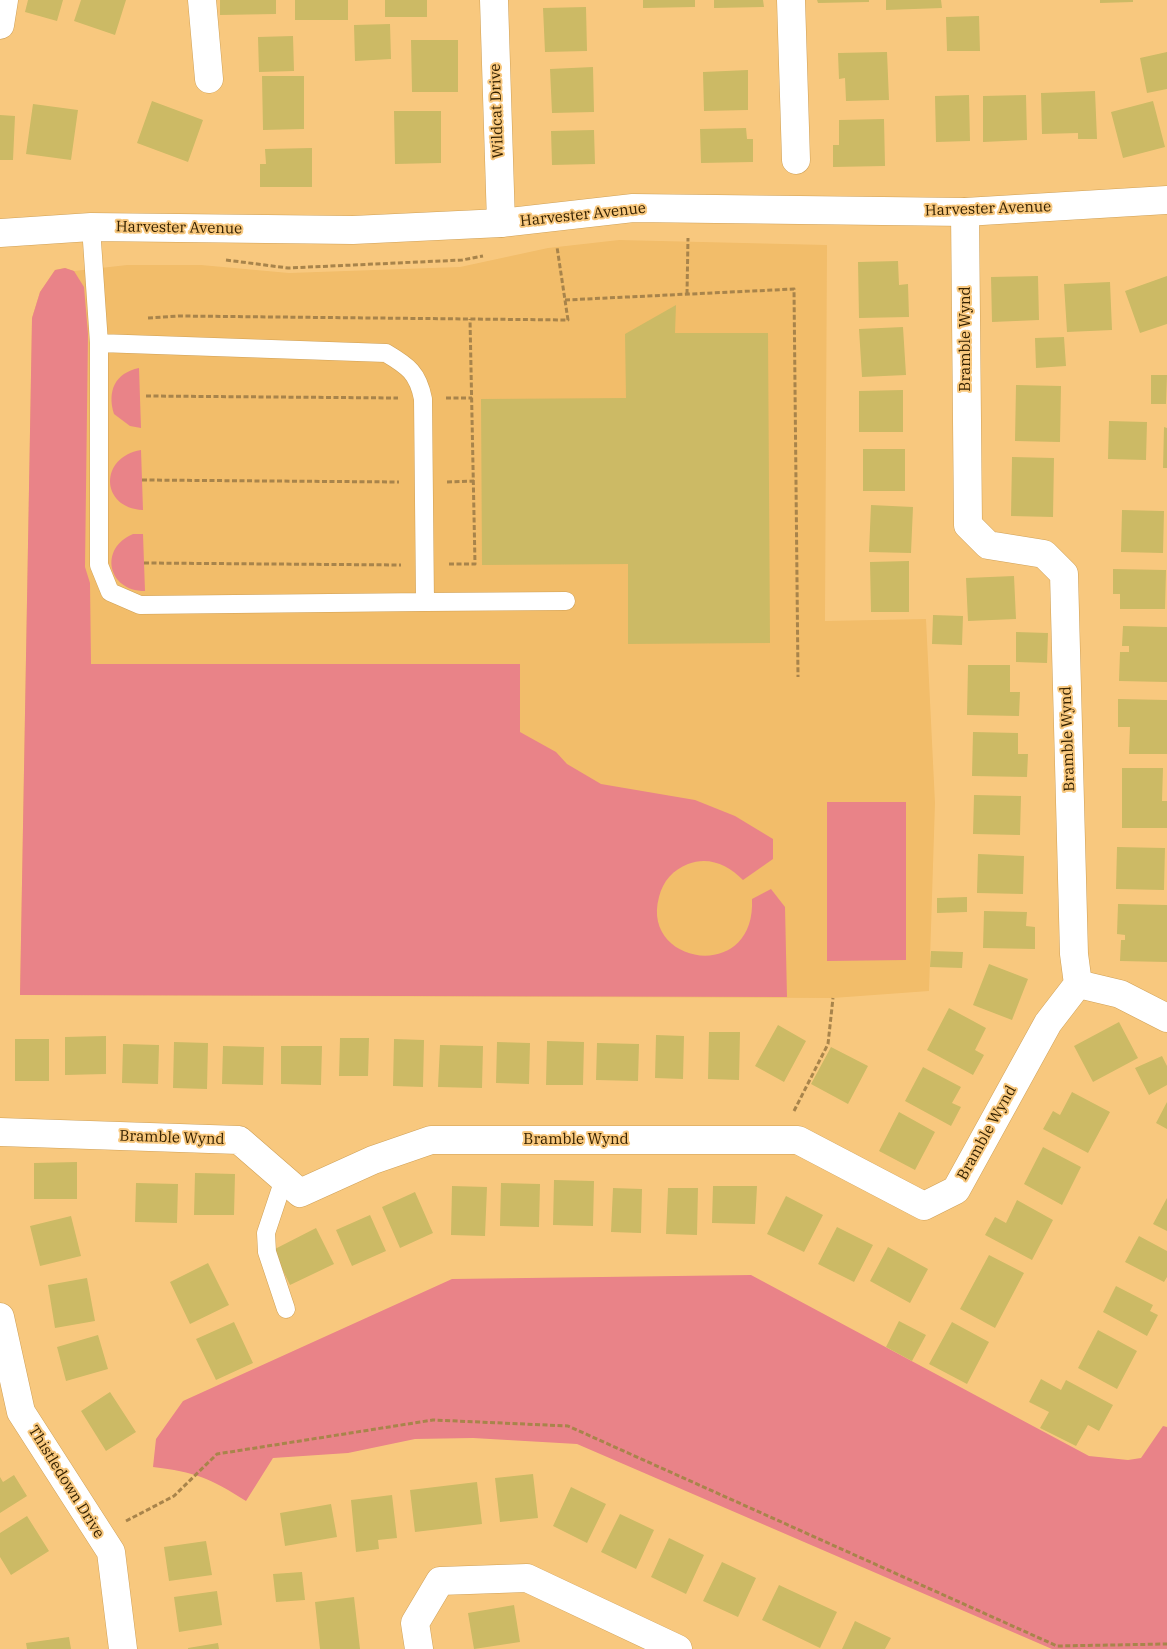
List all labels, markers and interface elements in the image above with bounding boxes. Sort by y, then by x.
street label: Wildcat Drive [486,63,508,159]
street label: Harvester Avenue [925,198,1051,220]
street label: Harvester Avenue [519,199,647,231]
street label: Harvester Avenue [116,218,242,238]
street label: Bramble Wynd [957,286,975,392]
street label: Bramble Wynd [1057,686,1079,792]
street label: Bramble Wynd [954,1083,1020,1183]
street label: Bramble Wynd [119,1127,225,1149]
street label: Bramble Wynd [523,1131,629,1149]
street label: Thistledown Drive [24,1422,108,1542]

